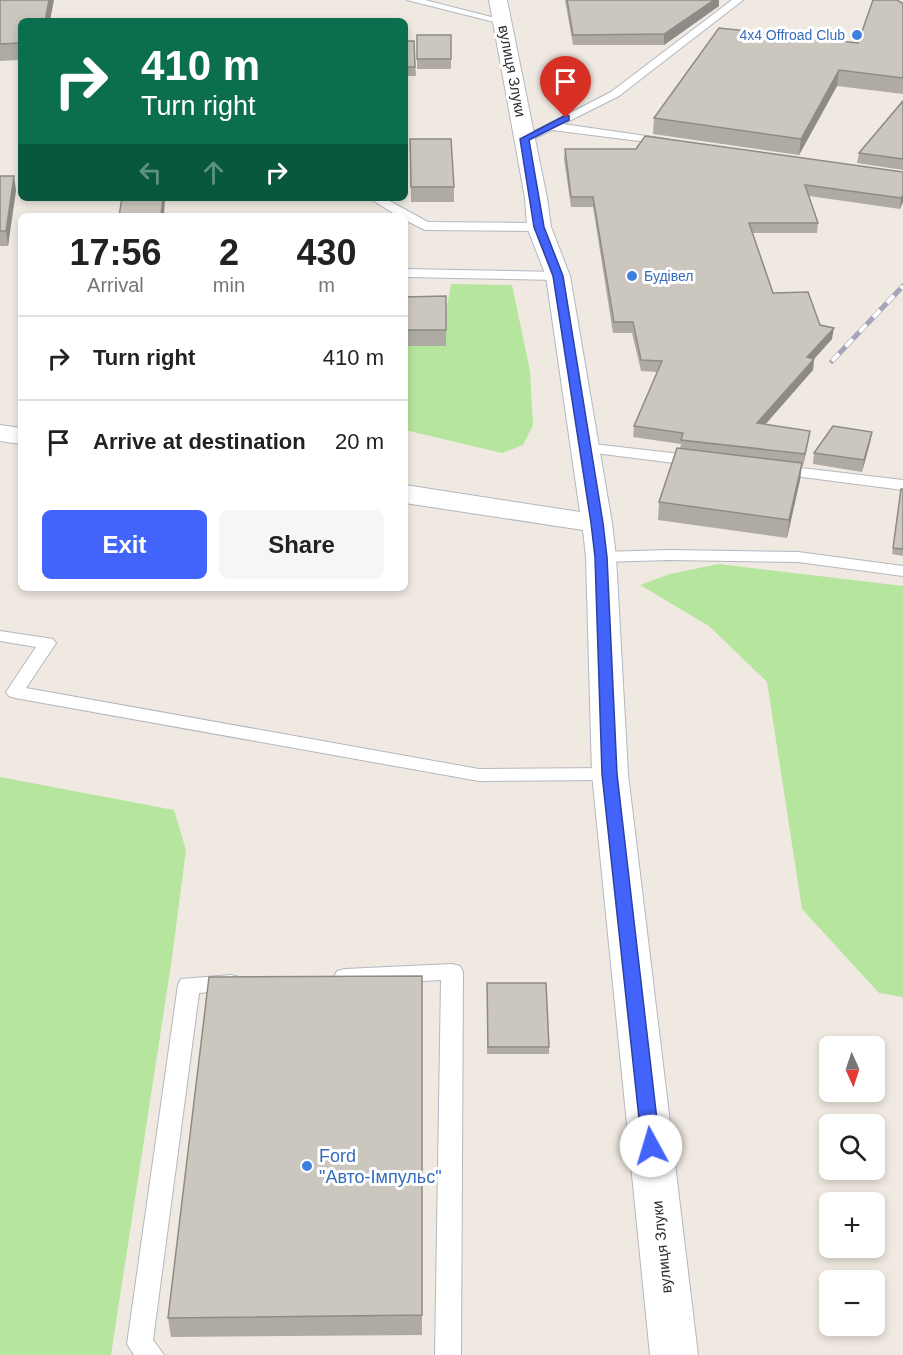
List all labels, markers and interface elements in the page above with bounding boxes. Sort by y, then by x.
street label: вулиця Злуки [495,24,530,118]
place label: 4x4 Offroad Club [739,27,845,43]
marker: 4x4 Offroad Club [850,28,864,42]
icon: right [42,42,120,120]
text: 410 m [141,42,260,89]
pin [540,56,591,118]
icon: arrive [549,65,582,98]
text: Turn right [141,91,256,121]
icon: left [134,156,167,189]
icon: ahead [197,156,230,189]
icon: right [260,156,293,189]
text: 17:56 [69,232,161,273]
text: 2 [219,232,239,273]
text: 430 [296,232,357,273]
place label: Будівел [644,268,693,284]
marker: Будівел [625,269,639,283]
text: Arrival [87,274,144,296]
text: min [213,274,245,296]
text: m [318,274,335,296]
icon: right [42,342,75,375]
text: Turn right [93,345,195,370]
text: 410 m [323,345,384,370]
icon: arrive [42,426,75,459]
text: Arrive at destination [93,429,306,454]
text: 20 m [335,429,384,454]
button: Exit [42,510,207,579]
button: Share [219,510,384,579]
north arrow [819,1036,885,1102]
map controls [819,1036,885,1336]
position arrow [619,1114,683,1178]
button: search [819,1114,885,1180]
place label: Ford "Авто-Імпульс" [319,1146,442,1187]
marker: Ford "Авто-Імпульс" [300,1159,314,1173]
button: + [819,1192,885,1258]
street label: вулиця Злуки [648,1200,675,1294]
button: − [819,1270,885,1336]

